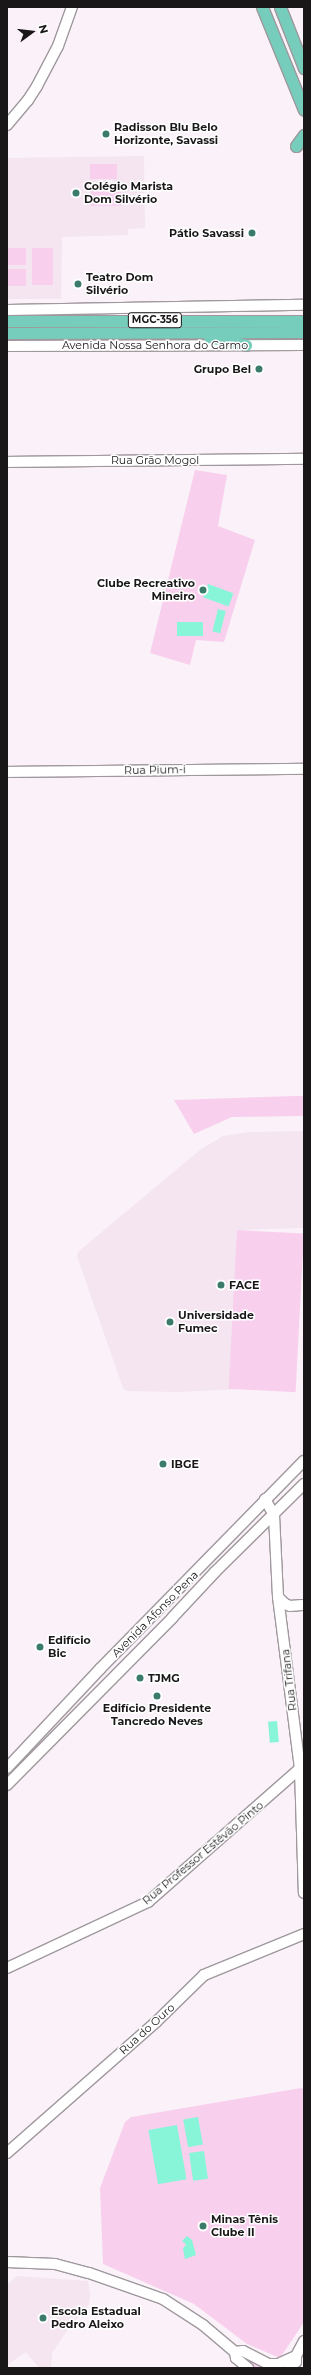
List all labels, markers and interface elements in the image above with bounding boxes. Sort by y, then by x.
north arrow [12,12,52,52]
text: N [36,23,52,35]
place label: Radisson Blu Belo Horizonte, Savassi [114,121,218,147]
marker: Radisson Blu Belo Horizonte, Savassi [101,129,111,139]
place label: Colégio Marista Dom Silvério [84,180,173,206]
marker: Colégio Marista Dom Silvério [71,188,81,198]
place label: Pátio Savassi [169,226,244,240]
marker: Pátio Savassi [247,228,257,238]
place label: Teatro Dom Silvério [86,271,153,297]
marker: Teatro Dom Silvério [73,279,83,289]
road number: MGC-356 [127,312,183,328]
street label: Avenida Nossa Senhora do Carmo [62,338,248,352]
place label: Grupo Bel [194,362,251,376]
marker: Grupo Bel [254,364,264,374]
street label: Rua Grão Mogol [111,453,199,467]
place label: Clube Recreativo Mineiro [97,577,195,603]
marker: Clube Recreativo Mineiro [198,585,208,595]
street label: Rua Pium-i [124,763,186,777]
place label: FACE [229,1278,259,1292]
marker: FACE [216,1280,226,1290]
place label: Universidade Fumec [178,1309,254,1335]
marker: Universidade Fumec [165,1317,175,1327]
place label: IBGE [171,1457,199,1471]
marker: IBGE [158,1459,168,1469]
street label: Avenida Afonso Pena [109,1568,201,1660]
place label: Edifício Bic [48,1634,91,1660]
marker: Edifício Bic [35,1642,45,1652]
street label: Rua Trifana [279,1648,299,1712]
place label: TJMG [148,1671,180,1685]
marker: TJMG [135,1673,145,1683]
marker: Edifício Presidente Tancredo Neves [152,1691,162,1701]
place label: Edifício Presidente Tancredo Neves [103,1702,211,1728]
street label: Rua Professor Estêvão Pinto [140,1799,266,1907]
street label: Rua do Ouro [117,2001,177,2057]
place label: Minas Tênis Clube II [211,2213,278,2239]
marker: Minas Tênis Clube II [198,2221,208,2231]
place label: Escola Estadual Pedro Aleixo [51,2305,141,2331]
marker: Escola Estadual Pedro Aleixo [38,2313,48,2323]

